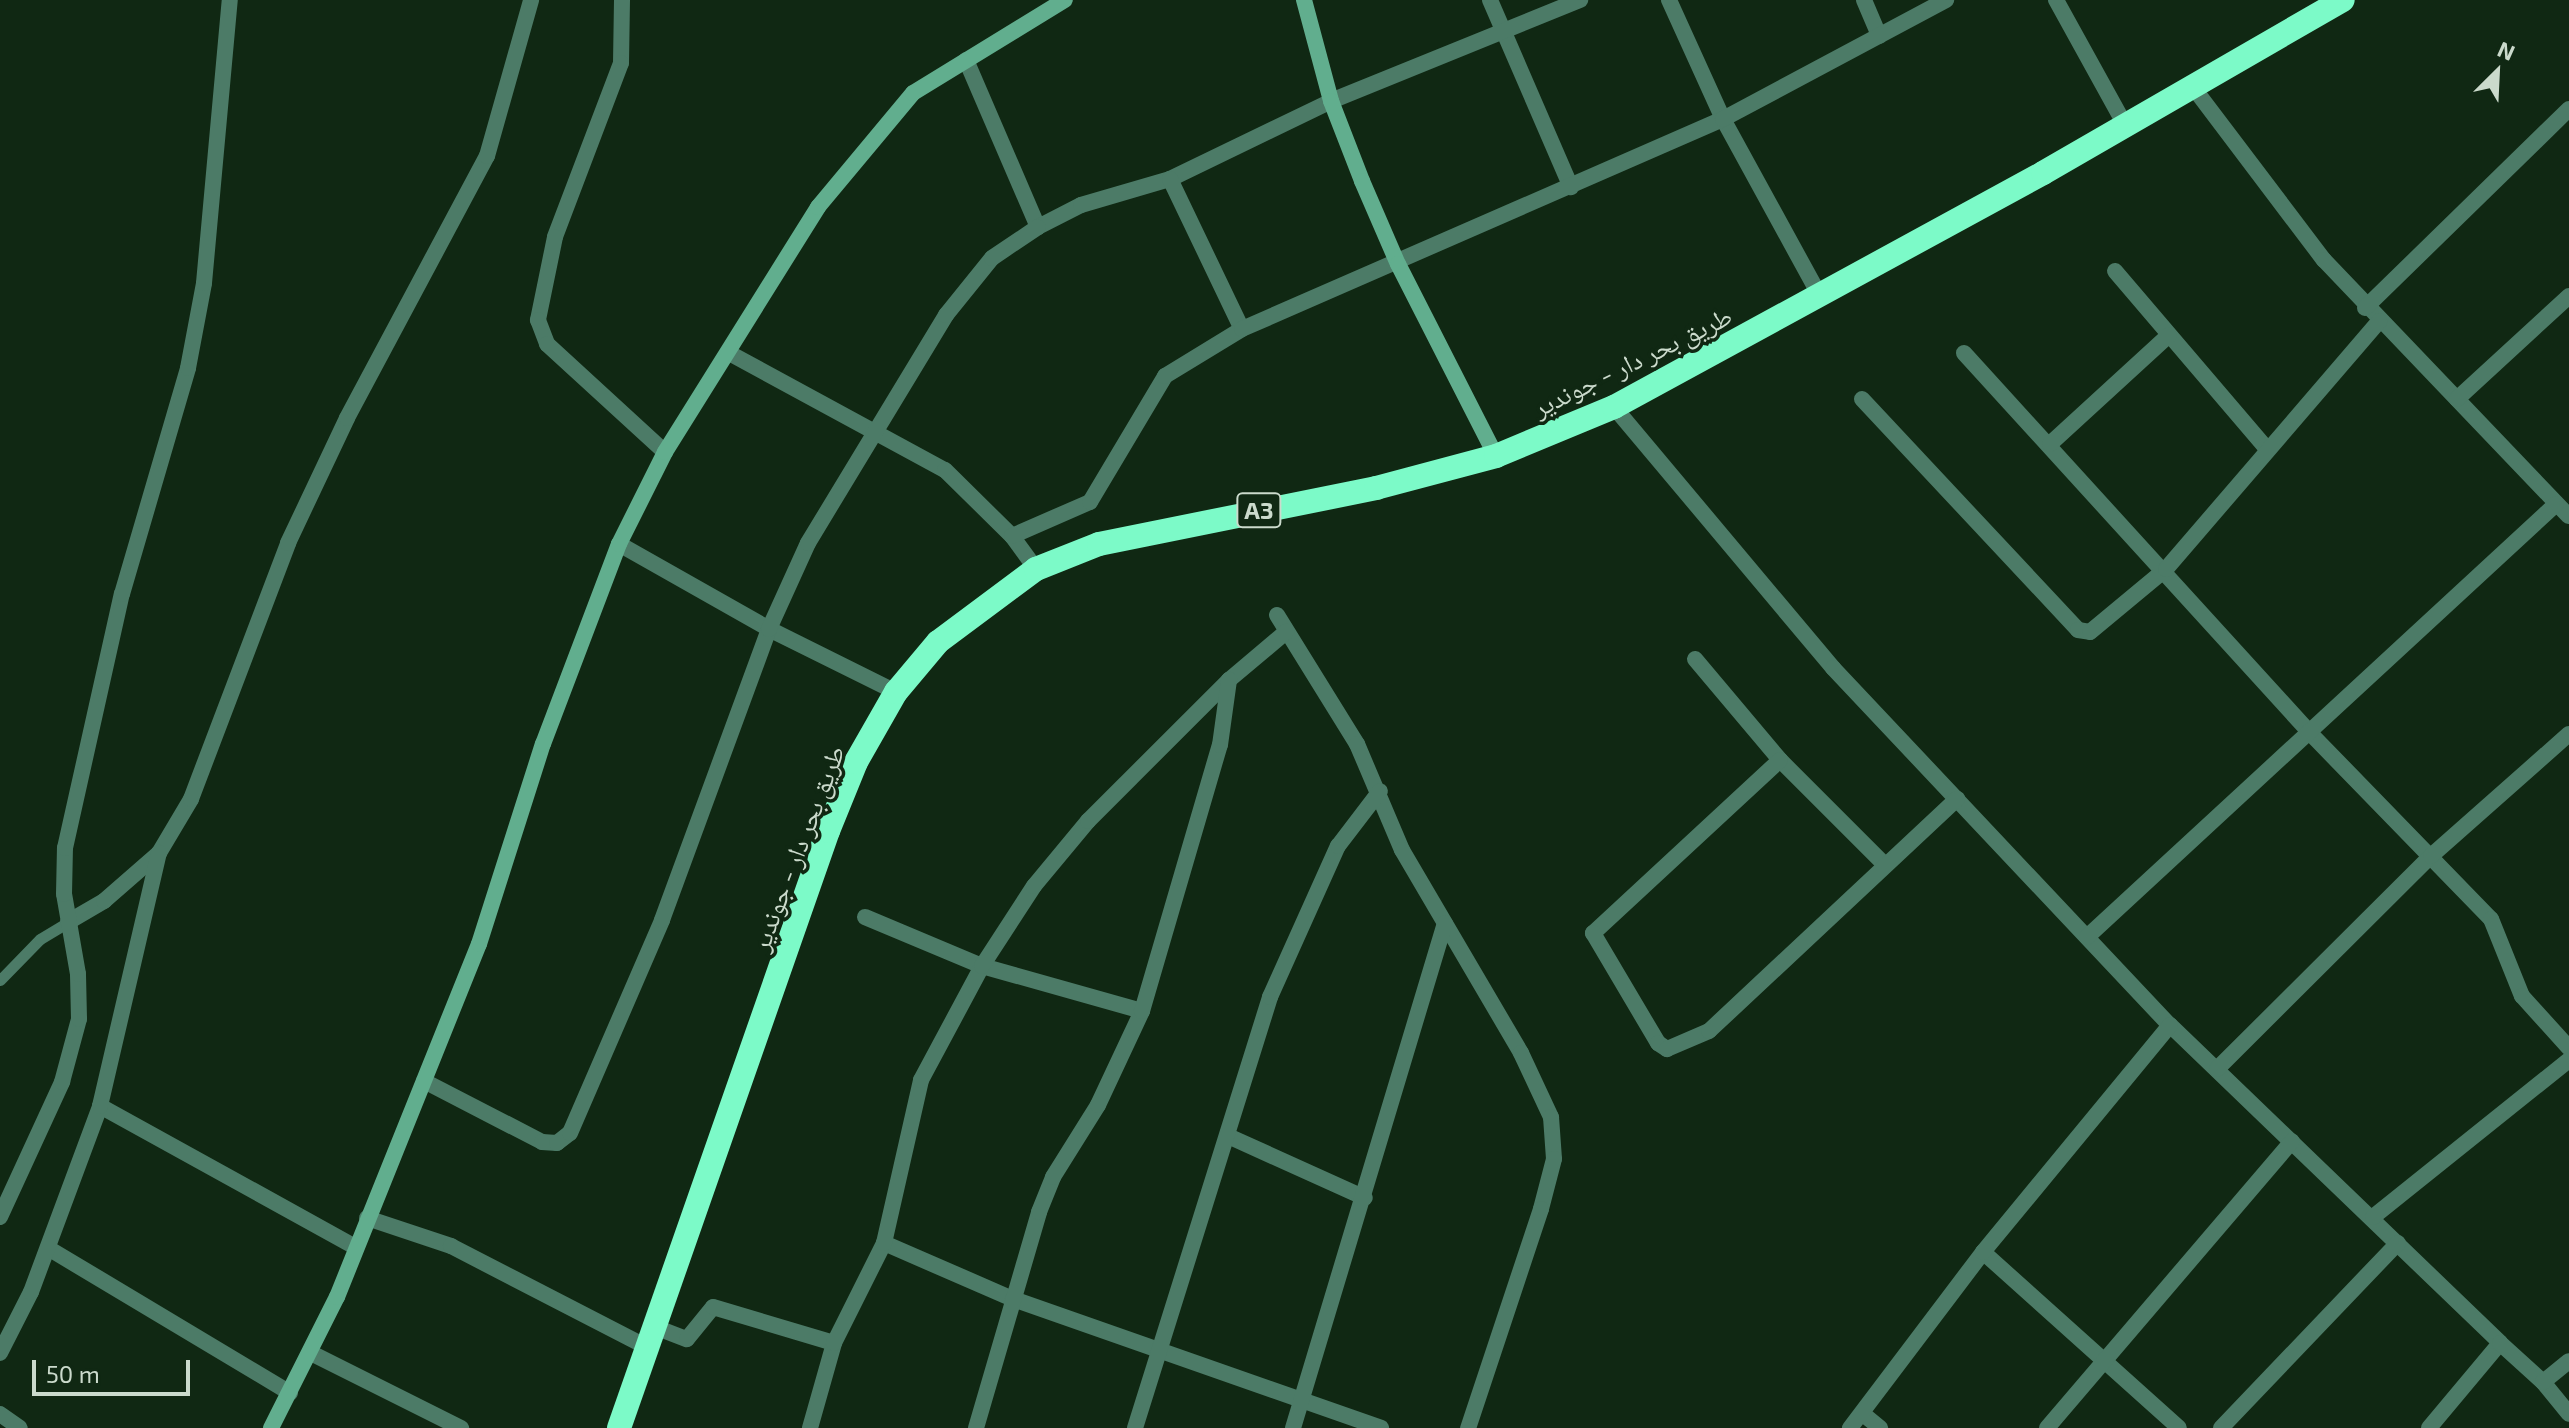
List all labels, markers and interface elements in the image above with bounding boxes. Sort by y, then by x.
north arrow [2457,32,2537,112]
text: N [2494,35,2519,65]
street label: طريق بحر دار - جوندير [1527,299,1737,423]
road number: A3 [1235,490,1283,530]
street label: طريق بحر دار - جوندير [743,741,851,955]
scale bar [36,1344,194,1394]
text: 50 m [46,1359,100,1388]

